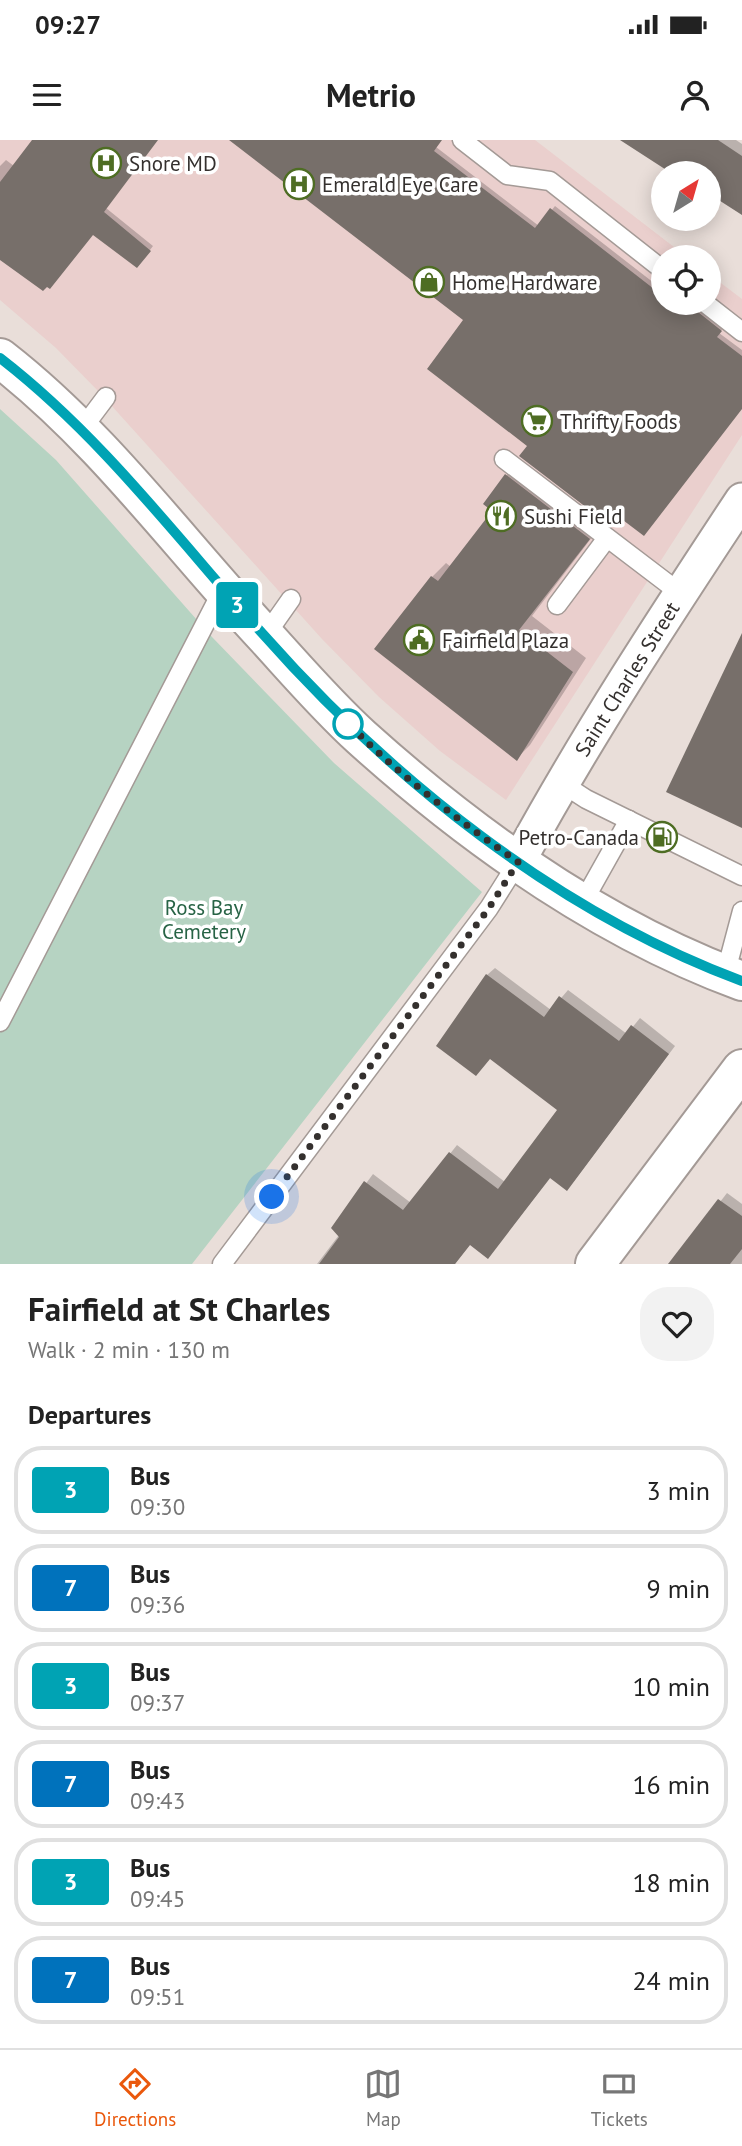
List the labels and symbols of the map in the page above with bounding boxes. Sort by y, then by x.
hospital icon: Snore MD [89,146,123,180]
place label: Snore MD [129,150,217,177]
north arrow [651,161,721,231]
hospital icon: Emerald Eye Care [282,167,316,201]
place label: Emerald Eye Care [322,171,479,198]
shop icon: Home Hardware [412,265,446,299]
place label: Home Hardware [452,269,597,296]
supermarket icon: Thrifty Foods [520,404,554,438]
place label: Thrifty Foods [560,408,678,435]
restaurant icon: Sushi Field [484,499,518,533]
place label: Sushi Field [524,503,623,530]
line badge: 3 [214,582,260,628]
street label: Saint Charles Street [569,597,685,761]
public building icon: Fairfield Plaza [402,623,436,657]
place label: Fairfield Plaza [442,627,569,654]
unlabelled marker [333,709,363,739]
fuel station icon: Petro-Canada [645,820,679,854]
place label: Petro-Canada [519,824,639,851]
park label: Ross Bay Cemetery [162,894,246,945]
your location [254,1179,289,1214]

